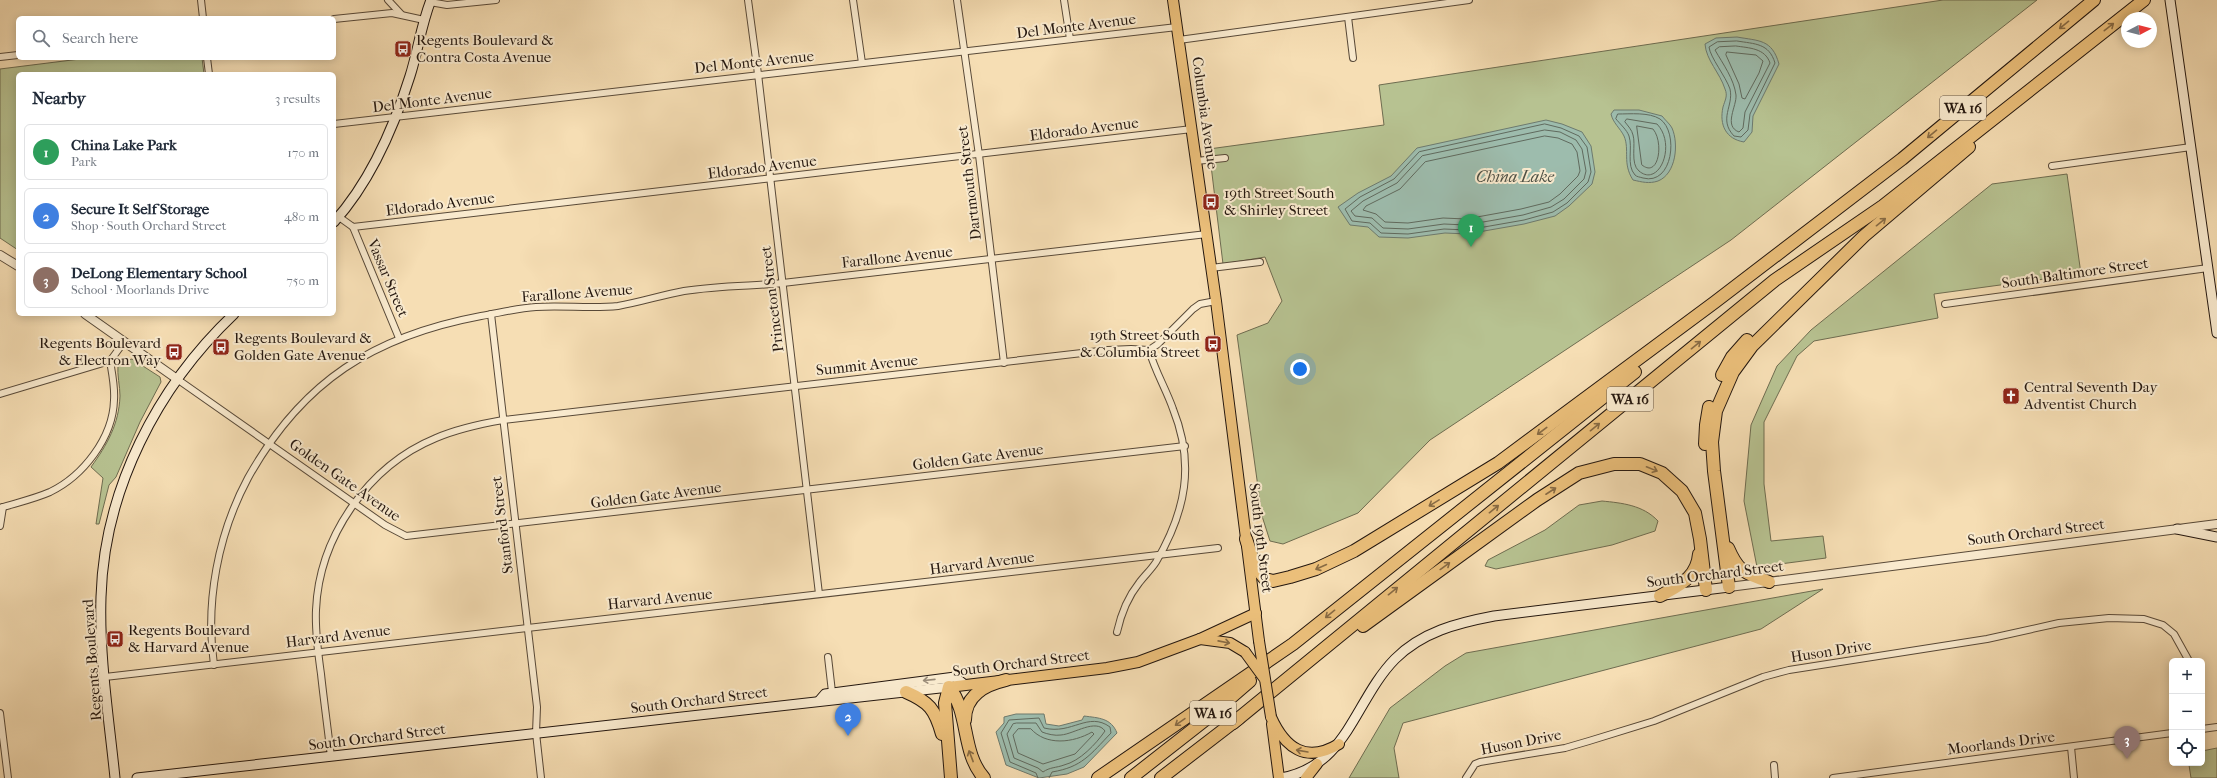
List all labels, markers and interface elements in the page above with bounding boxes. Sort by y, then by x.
street label: Del Monte Avenue [1015,10,1137,42]
north arrow [2121,12,2157,48]
search box [16,16,336,60]
one-way arrow [2059,20,2069,29]
one-way arrow [2104,23,2115,32]
icon: search [30,27,52,49]
text: Search here [62,29,138,47]
place label: Regents Boulevard & Contra Costa Avenue [416,31,553,66]
bus stop icon: Regents Boulevard & Contra Costa Avenue [393,39,413,59]
street label: Del Monte Avenue [693,47,815,77]
street label: Columbia Avenue [1188,56,1222,171]
street label: Del Monte Avenue [371,84,493,116]
text: Nearby [32,88,86,108]
text: 3 results [275,91,320,106]
road number: WA 16 [1940,96,1986,120]
street label: Eldorado Avenue [1029,113,1140,145]
street label: Dartmouth Street [953,124,985,241]
one-way arrow [1926,130,1937,139]
text: China Lake Park [71,136,177,154]
text: 1 [44,145,48,160]
text: 170 m [287,145,319,160]
street label: Eldorado Avenue [707,151,818,183]
text: Park [71,154,97,169]
water label: China Lake [1476,167,1555,186]
place label: 19th Street South & Shirley Street [1224,184,1335,219]
street label: Eldorado Avenue [385,188,496,220]
bus stop icon: 19th Street South & Shirley Street [1201,192,1221,212]
text: Secure It Self Storage [71,200,209,218]
text: 2 [43,209,49,224]
text: 480 m [284,209,319,224]
pin: 1 [1458,214,1484,247]
one-way arrow [1875,217,1886,226]
text: Shop · South Orchard Street [71,218,226,233]
street label: Vassar Street [363,235,413,320]
street label: Farallone Avenue [841,242,954,272]
street label: Princeton Street [756,244,787,353]
street label: South Baltimore Street [2001,254,2150,292]
text: DeLong Elementary School [71,264,247,282]
text: 3 [43,273,49,288]
text: 750 m [286,273,319,288]
street label: Farallone Avenue [521,280,634,306]
text: School · Moorlands Drive [71,282,209,297]
place label: 19th Street South & Columbia Street [1080,326,1201,361]
place label: Regents Boulevard & Golden Gate Avenue [234,329,371,364]
place label: Regents Boulevard & Electron Way [39,334,162,369]
bus stop icon: 19th Street South & Columbia Street [1203,334,1223,354]
bus stop icon: Regents Boulevard & Golden Gate Avenue [211,337,231,357]
one-way arrow [1690,340,1701,349]
bus stop icon: Regents Boulevard & Electron Way [164,342,184,362]
street label: Summit Avenue [815,351,919,379]
your location [1290,359,1310,379]
place label: Central Seventh Day Adventist Church [2023,378,2159,413]
church icon: Central Seventh Day Adventist Church [2001,386,2021,406]
road number: WA 16 [1607,387,1653,411]
one-way arrow [1589,423,1600,431]
one-way arrow [1536,427,1547,435]
street label: Golden Gate Avenue [286,435,405,525]
street label: Golden Gate Avenue [912,440,1045,474]
one-way arrow [1645,465,1657,473]
street label: Stanford Street [487,475,517,575]
street label: Golden Gate Avenue [590,478,723,512]
street label: South 19th Street [1245,482,1277,595]
one-way arrow [1545,487,1556,495]
one-way arrow [1428,499,1440,507]
one-way arrow [1489,505,1499,514]
street label: South Orchard Street [1966,515,2106,549]
street label: Harvard Avenue [929,548,1036,578]
street label: South Orchard Street [1645,557,1785,591]
one-way arrow [1439,562,1450,570]
one-way arrow [1315,563,1327,571]
street label: Harvard Avenue [607,584,714,613]
one-way arrow [1388,587,1399,595]
street label: Regents Boulevard [79,598,105,721]
one-way arrow [1324,610,1335,619]
place label: Regents Boulevard & Harvard Avenue [128,621,251,656]
street label: Harvard Avenue [285,621,392,651]
bus stop icon: Regents Boulevard & Harvard Avenue [105,629,125,649]
street label: Huson Drive [1789,636,1873,666]
one-way arrow [1217,638,1230,646]
street label: South Orchard Street [951,646,1091,680]
map controls [2169,658,2205,766]
button: + [2169,658,2205,694]
one-way arrow [923,676,936,684]
street label: South Orchard Street [629,683,769,717]
button: − [2169,694,2205,730]
road number: WA 16 [1190,701,1236,725]
pin: 2 [835,703,861,736]
one-way arrow [1175,718,1186,726]
street label: South Orchard Street [307,720,447,754]
street label: Huson Drive [1479,725,1563,759]
pin: 3 [2114,726,2140,759]
street label: Moorlands Drive [1946,727,2056,759]
button: locate [2169,730,2205,766]
one-way arrow [1296,747,1309,755]
one-way arrow [967,751,975,763]

